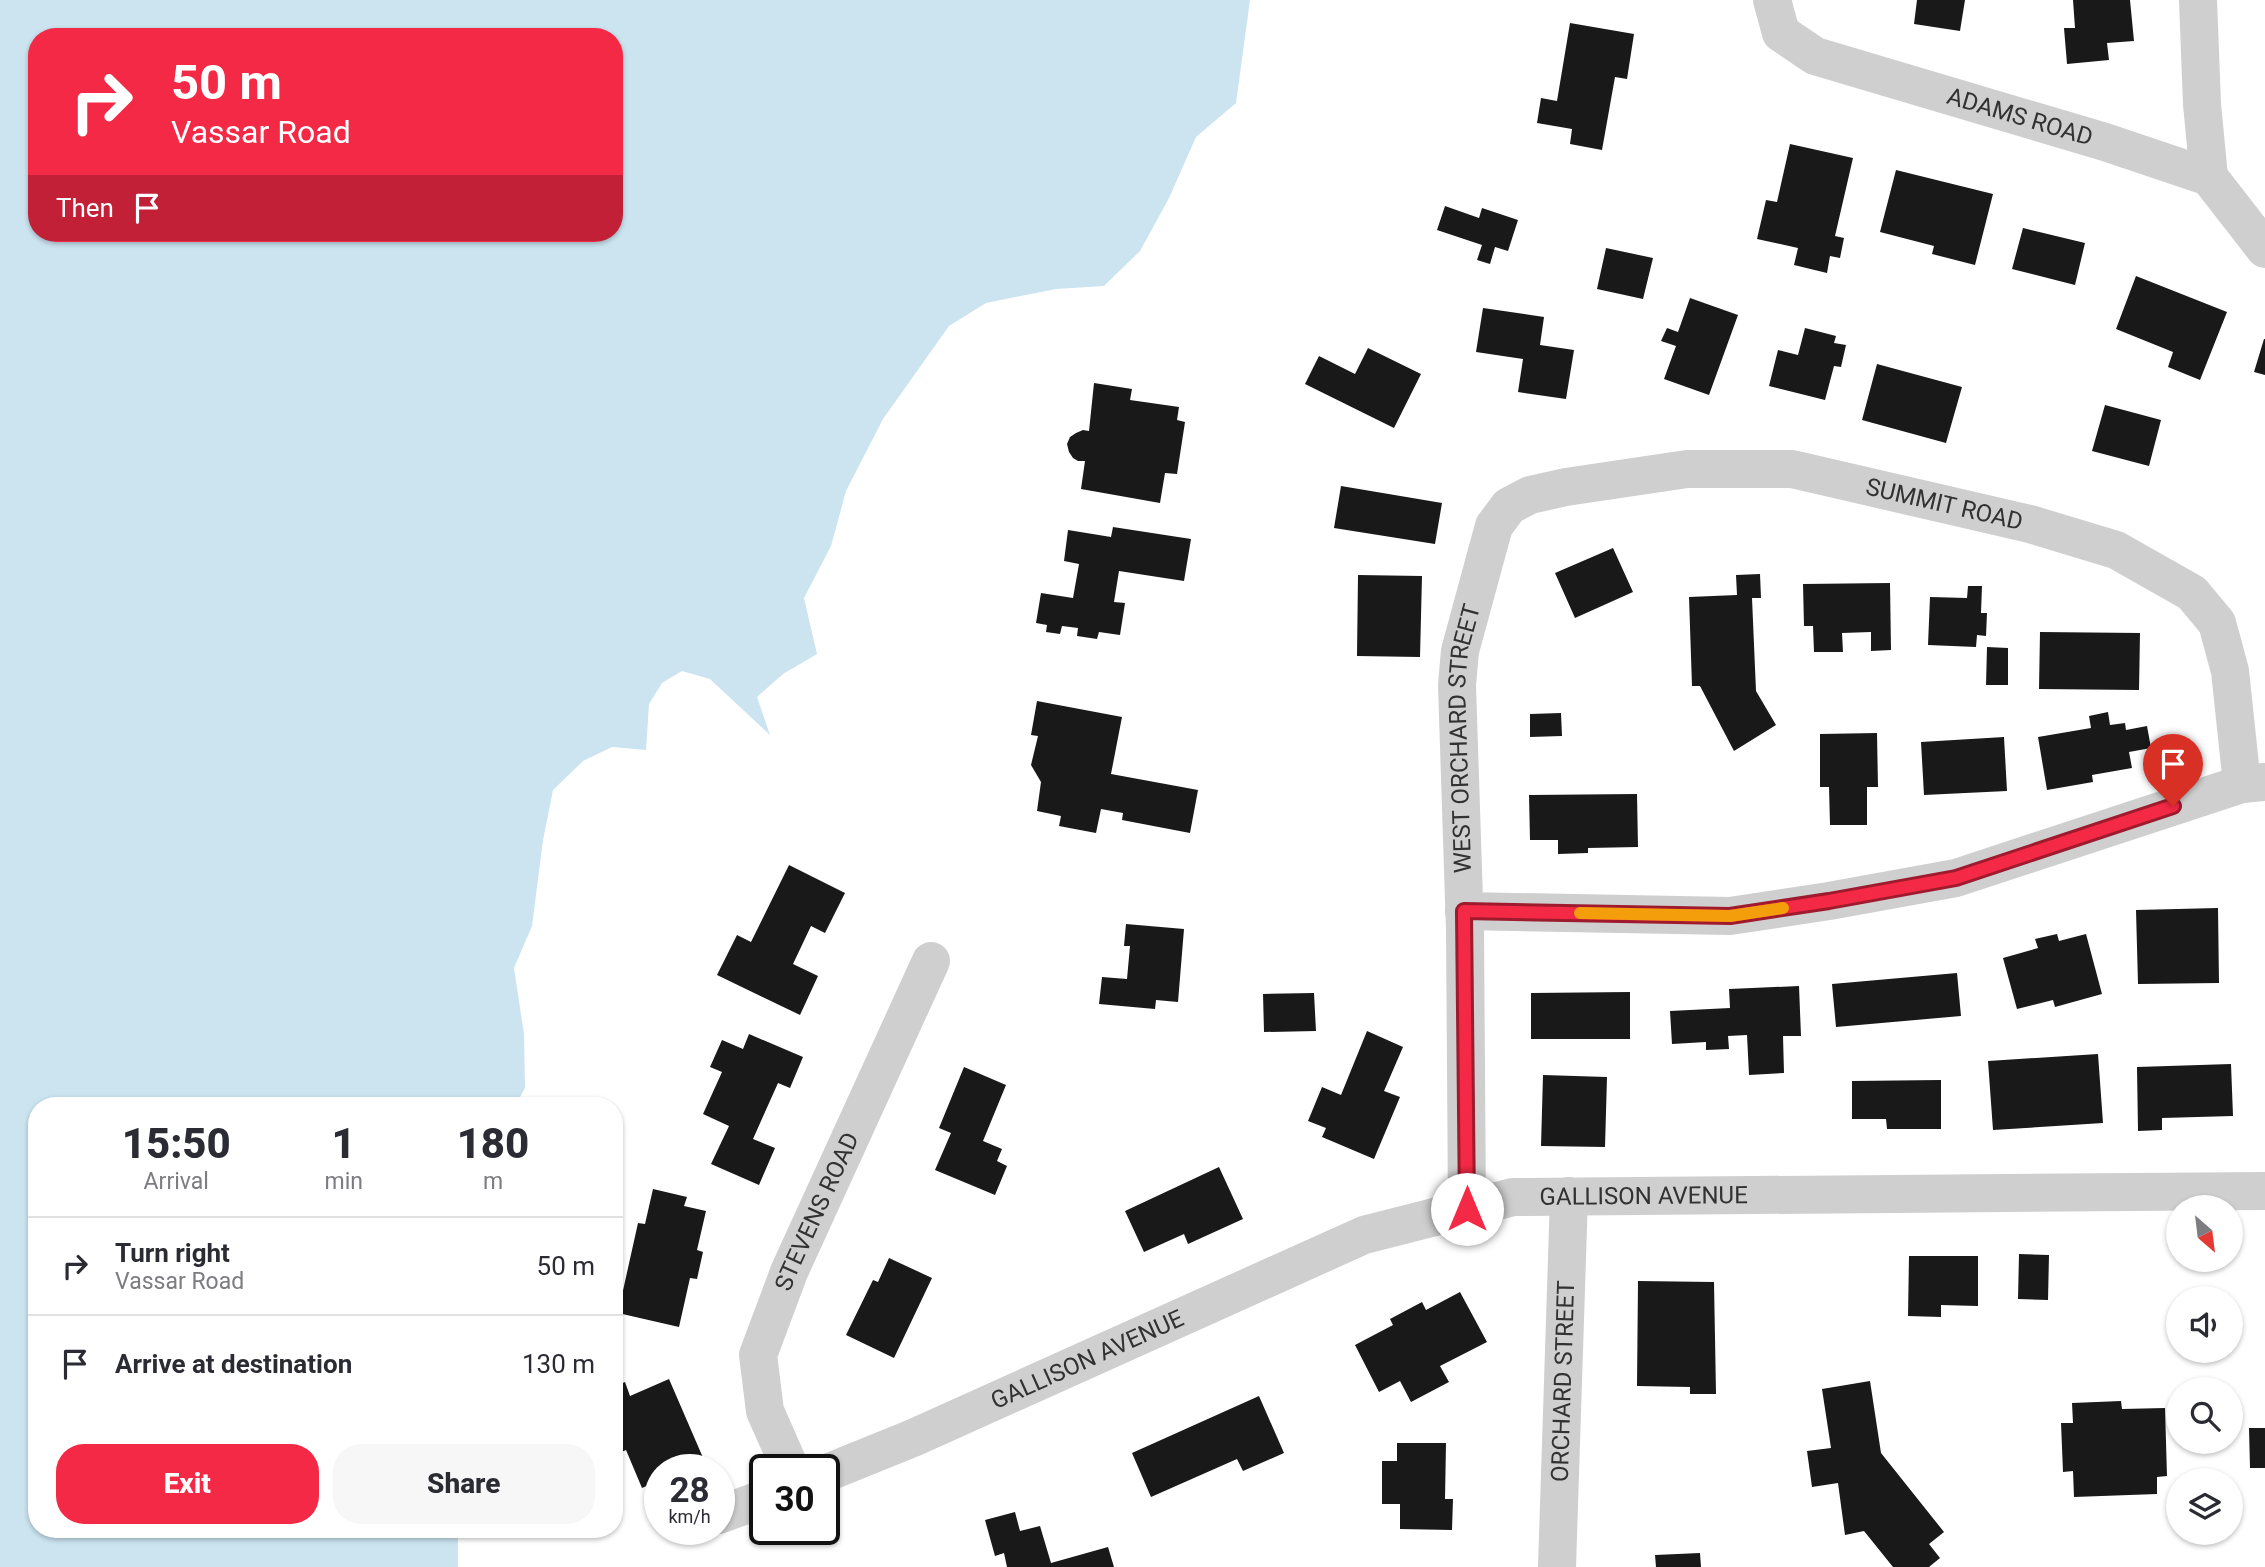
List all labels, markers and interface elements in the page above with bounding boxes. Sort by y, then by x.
text: 50 m [171,54,282,111]
icon: right [56,56,147,147]
street label: ADAMS ROAD [1944,82,2096,152]
text: Vassar Road [171,113,351,151]
icon: arrive [128,189,166,227]
text: Then [56,193,114,223]
street label: SUMMIT ROAD [1863,473,2025,536]
street label: WEST ORCHARD STREET [1443,601,1486,874]
pin [2143,734,2203,806]
icon: arrive [2154,745,2192,783]
text: 15:50 [122,1119,231,1168]
text: 1 [332,1119,356,1168]
text: 180 [457,1119,529,1168]
street label: STEVENS ROAD [769,1128,865,1295]
text: Arrival [144,1168,209,1195]
text: min [324,1168,363,1195]
text: m [483,1168,503,1195]
position arrow [1430,1172,1504,1246]
street label: GALLISON AVENUE [1539,1181,1748,1211]
north arrow [2166,1195,2244,1272]
map controls [2166,1195,2243,1545]
text: Turn right [115,1238,230,1268]
icon: right [56,1247,94,1285]
text: 50 m [537,1251,595,1281]
text: Vassar Road [115,1268,244,1295]
street label: ORCHARD STREET [1546,1280,1580,1482]
button: sound [2166,1286,2243,1363]
street label: GALLISON AVENUE [987,1304,1188,1415]
icon: arrive [56,1345,94,1383]
text: Arrive at destination [115,1349,352,1379]
text: 130 m [522,1349,595,1379]
button: search [2166,1377,2243,1454]
button: Exit [56,1444,319,1524]
button: Share [333,1444,595,1524]
speed limit sign: 30 [749,1454,840,1545]
button: layers [2166,1468,2243,1545]
text: 28 [669,1470,710,1511]
text: km/h [668,1506,711,1527]

